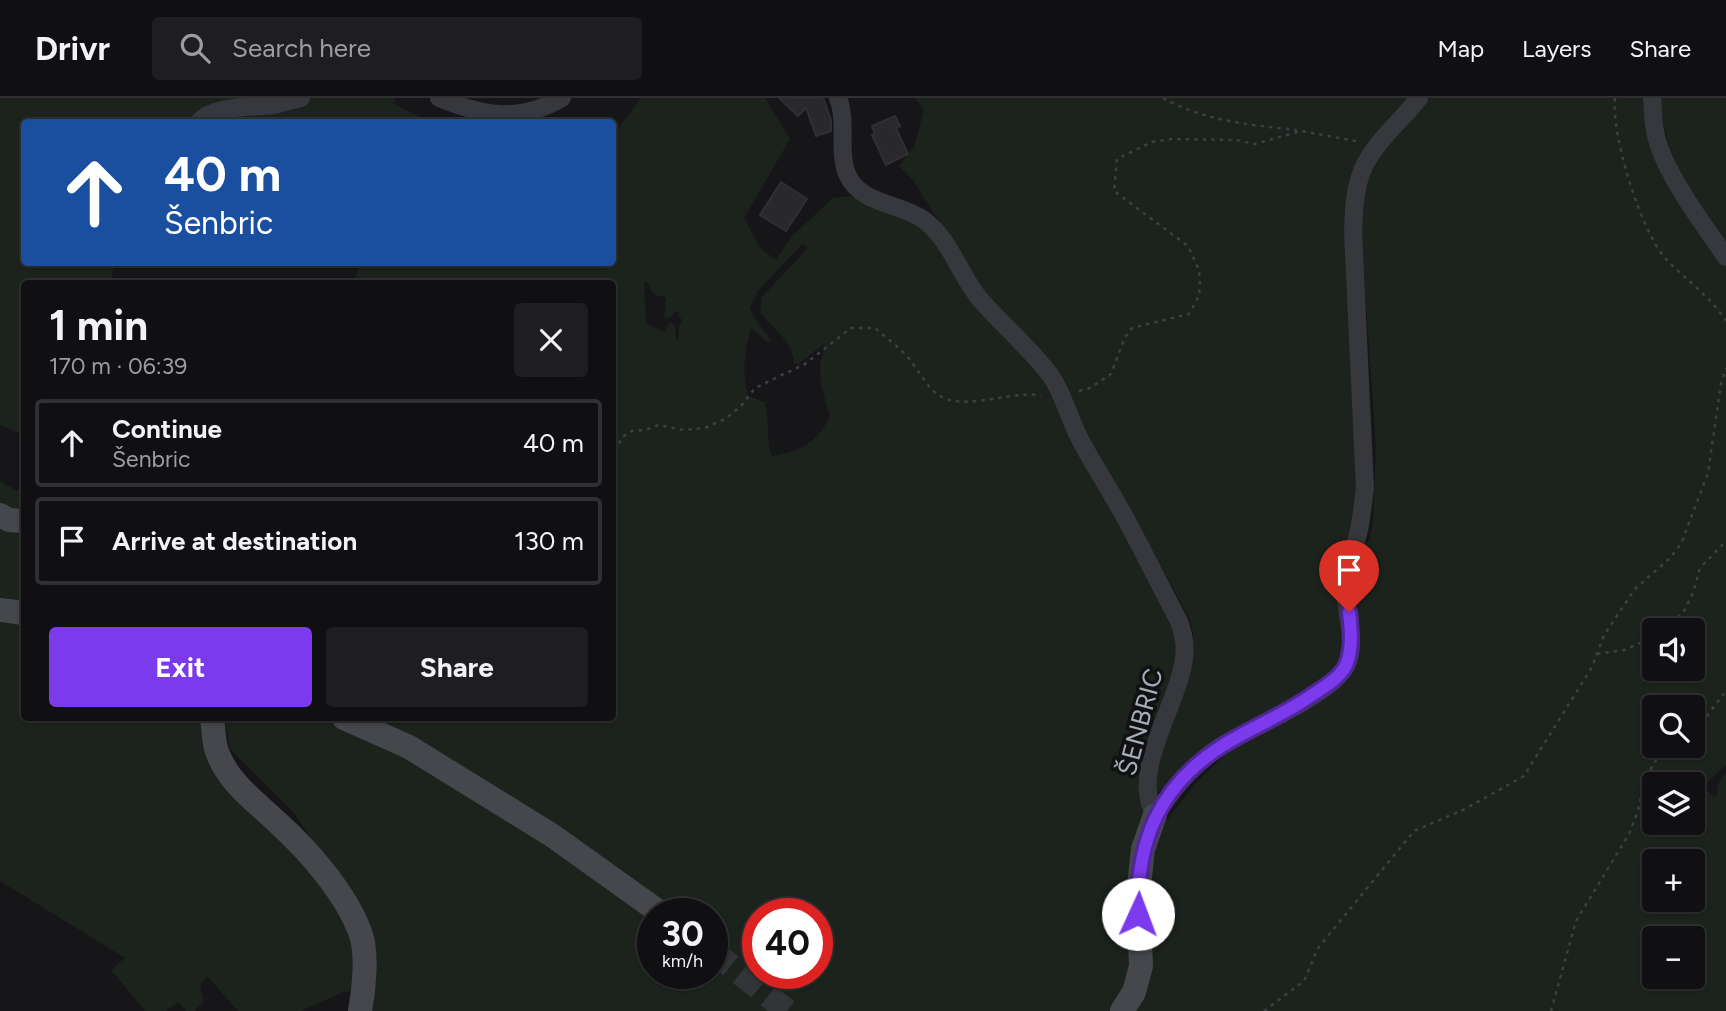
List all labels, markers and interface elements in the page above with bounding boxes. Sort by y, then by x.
search box [152,17,642,80]
text: Drivr [35,29,110,68]
icon: search [176,29,214,67]
text: Search here [232,32,371,64]
text: Map [1437,34,1484,63]
text: Layers [1522,34,1591,63]
text: Share [1629,34,1691,63]
text: 40 m [164,144,281,203]
icon: ahead [49,147,140,238]
text: Šenbric [164,204,273,242]
text: 1 min [49,300,148,351]
button: close [514,303,588,377]
text: 170 m · 06:39 [49,352,187,380]
text: Continue [112,413,222,445]
icon: ahead [53,424,91,462]
text: 40 m [523,427,584,459]
text: Šenbric [112,445,191,473]
icon: arrive [53,522,91,560]
text: Arrive at destination [112,525,357,557]
text: 130 m [514,525,584,557]
pin [1319,540,1379,612]
icon: arrive [1330,551,1368,589]
map controls [1642,618,1705,989]
button: sound [1642,618,1705,681]
button: Exit [49,627,312,707]
button: Share [326,627,588,707]
street label: ŠENBRIC [1110,665,1170,779]
button: search [1642,695,1705,758]
button: layers [1642,772,1705,835]
button: + [1642,849,1705,912]
position arrow [1101,877,1175,951]
speed limit sign: 40 [742,898,833,989]
text: 30 [661,913,704,955]
button: − [1642,926,1705,989]
text: km/h [662,950,703,972]

